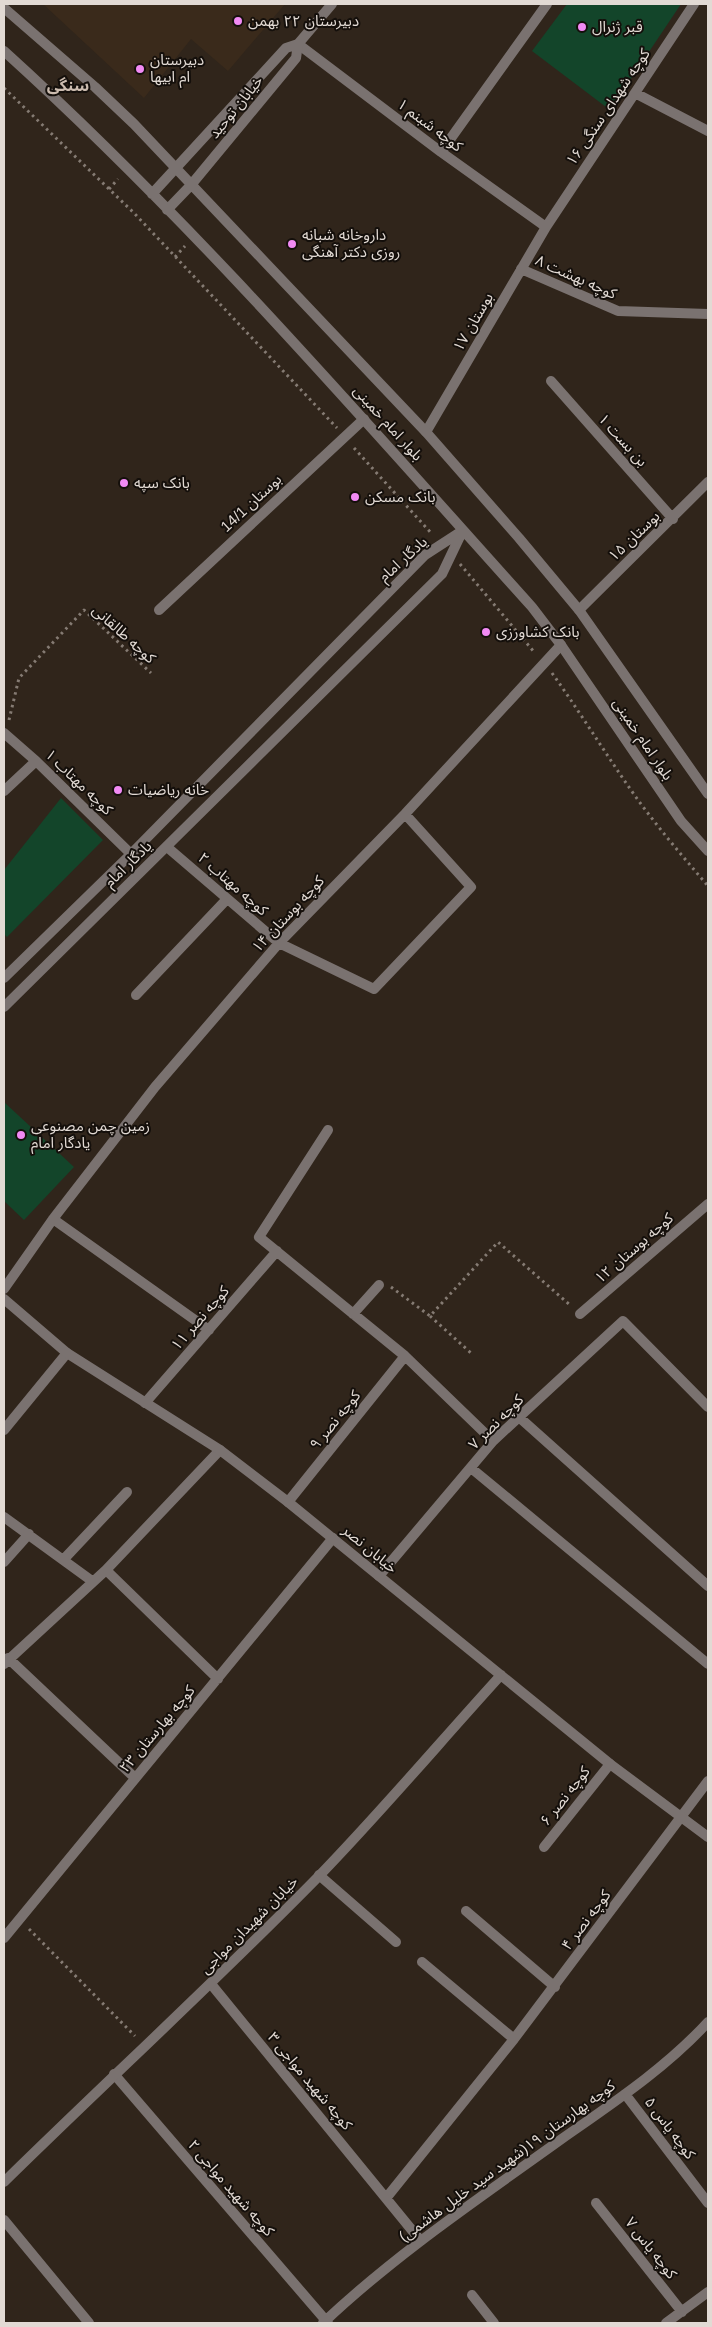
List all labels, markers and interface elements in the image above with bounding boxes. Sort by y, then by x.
place label: دبیرستان ۲۲ بهمن [248,12,359,30]
marker: دبیرستان ۲۲ بهمن [232,15,244,27]
place label: قبر ژنرال [592,18,643,36]
marker: قبر ژنرال [576,21,588,33]
street label: کوچه شهدای سنگی ۱۶ [562,45,655,169]
place label: دبیرستان ام ابیها [150,51,204,88]
marker: دبیرستان ام ابیها [134,63,146,75]
street label: خیابان توحید [205,72,267,142]
district label: سنگی [47,77,89,95]
street label: کوچه شبنم ۱ [393,95,467,157]
place label: داروخانه شبانه روزی دکتر آهنگی [302,226,400,261]
marker: داروخانه شبانه روزی دکتر آهنگی [286,238,298,250]
street label: کوچه بهشت ۸ [532,251,620,304]
street label: بوستان ۱۷ [449,290,497,354]
street label: بلوار امام خمینی [348,382,427,466]
street label: بن بست ۱ [595,410,651,470]
street label: بوستان 14/1 [217,470,285,536]
place label: بانک سپه [134,474,190,493]
marker: بانک سپه [118,477,130,489]
place label: بانک مسکن [365,488,435,506]
marker: بانک مسکن [349,491,361,503]
street label: بوستان ۱۵ [605,507,663,565]
street label: یادگار امام [375,532,432,587]
street label: کوچه طالقانی [88,601,160,668]
place label: بانک کشاورزی [496,623,580,641]
marker: بانک کشاورزی [480,626,492,638]
street label: بلوار امام خمینی [607,694,677,785]
street label: کوچه مهتاب ۱ [41,745,117,820]
place label: خانه ریاضیات [128,781,209,799]
marker: خانه ریاضیات [112,784,124,796]
street label: یادگار امام [100,837,157,893]
street label: کوچه مهتاب ۲ [194,849,272,921]
street label: کوچه بوستان ۱۴ [248,871,329,957]
place label: زمین چمن مصنوعی یادگار امام [31,1117,150,1154]
marker: زمین چمن مصنوعی یادگار امام [15,1129,27,1141]
street label: کوچه بوستان ۱۲ [591,1209,678,1288]
street label: کوچه نصر ۱۱ [167,1282,234,1354]
street label: کوچه نصر ۹ [306,1386,366,1454]
street label: کوچه نصر ۷ [465,1390,529,1454]
street label: خیابان نصر [338,1520,401,1577]
street label: کوچه بهارستان ۲۳ [115,1681,200,1777]
street label: کوچه نصر ۶ [536,1762,595,1830]
street label: خیابان شهیدان مواجی [196,1872,302,1978]
street label: کوچه نصر ۴ [558,1886,616,1954]
street label: کوچه شهید مواجی ۳ [263,2029,357,2135]
street label: کوچه بهارستان ۱۹(شهید سید خلیل هاشمی) [395,2076,620,2246]
street label: کوچه یاس ۵ [640,2093,700,2164]
street label: کوچه شهید مواجی ۲ [183,2136,278,2241]
street label: کوچه یاس ۷ [621,2214,681,2284]

